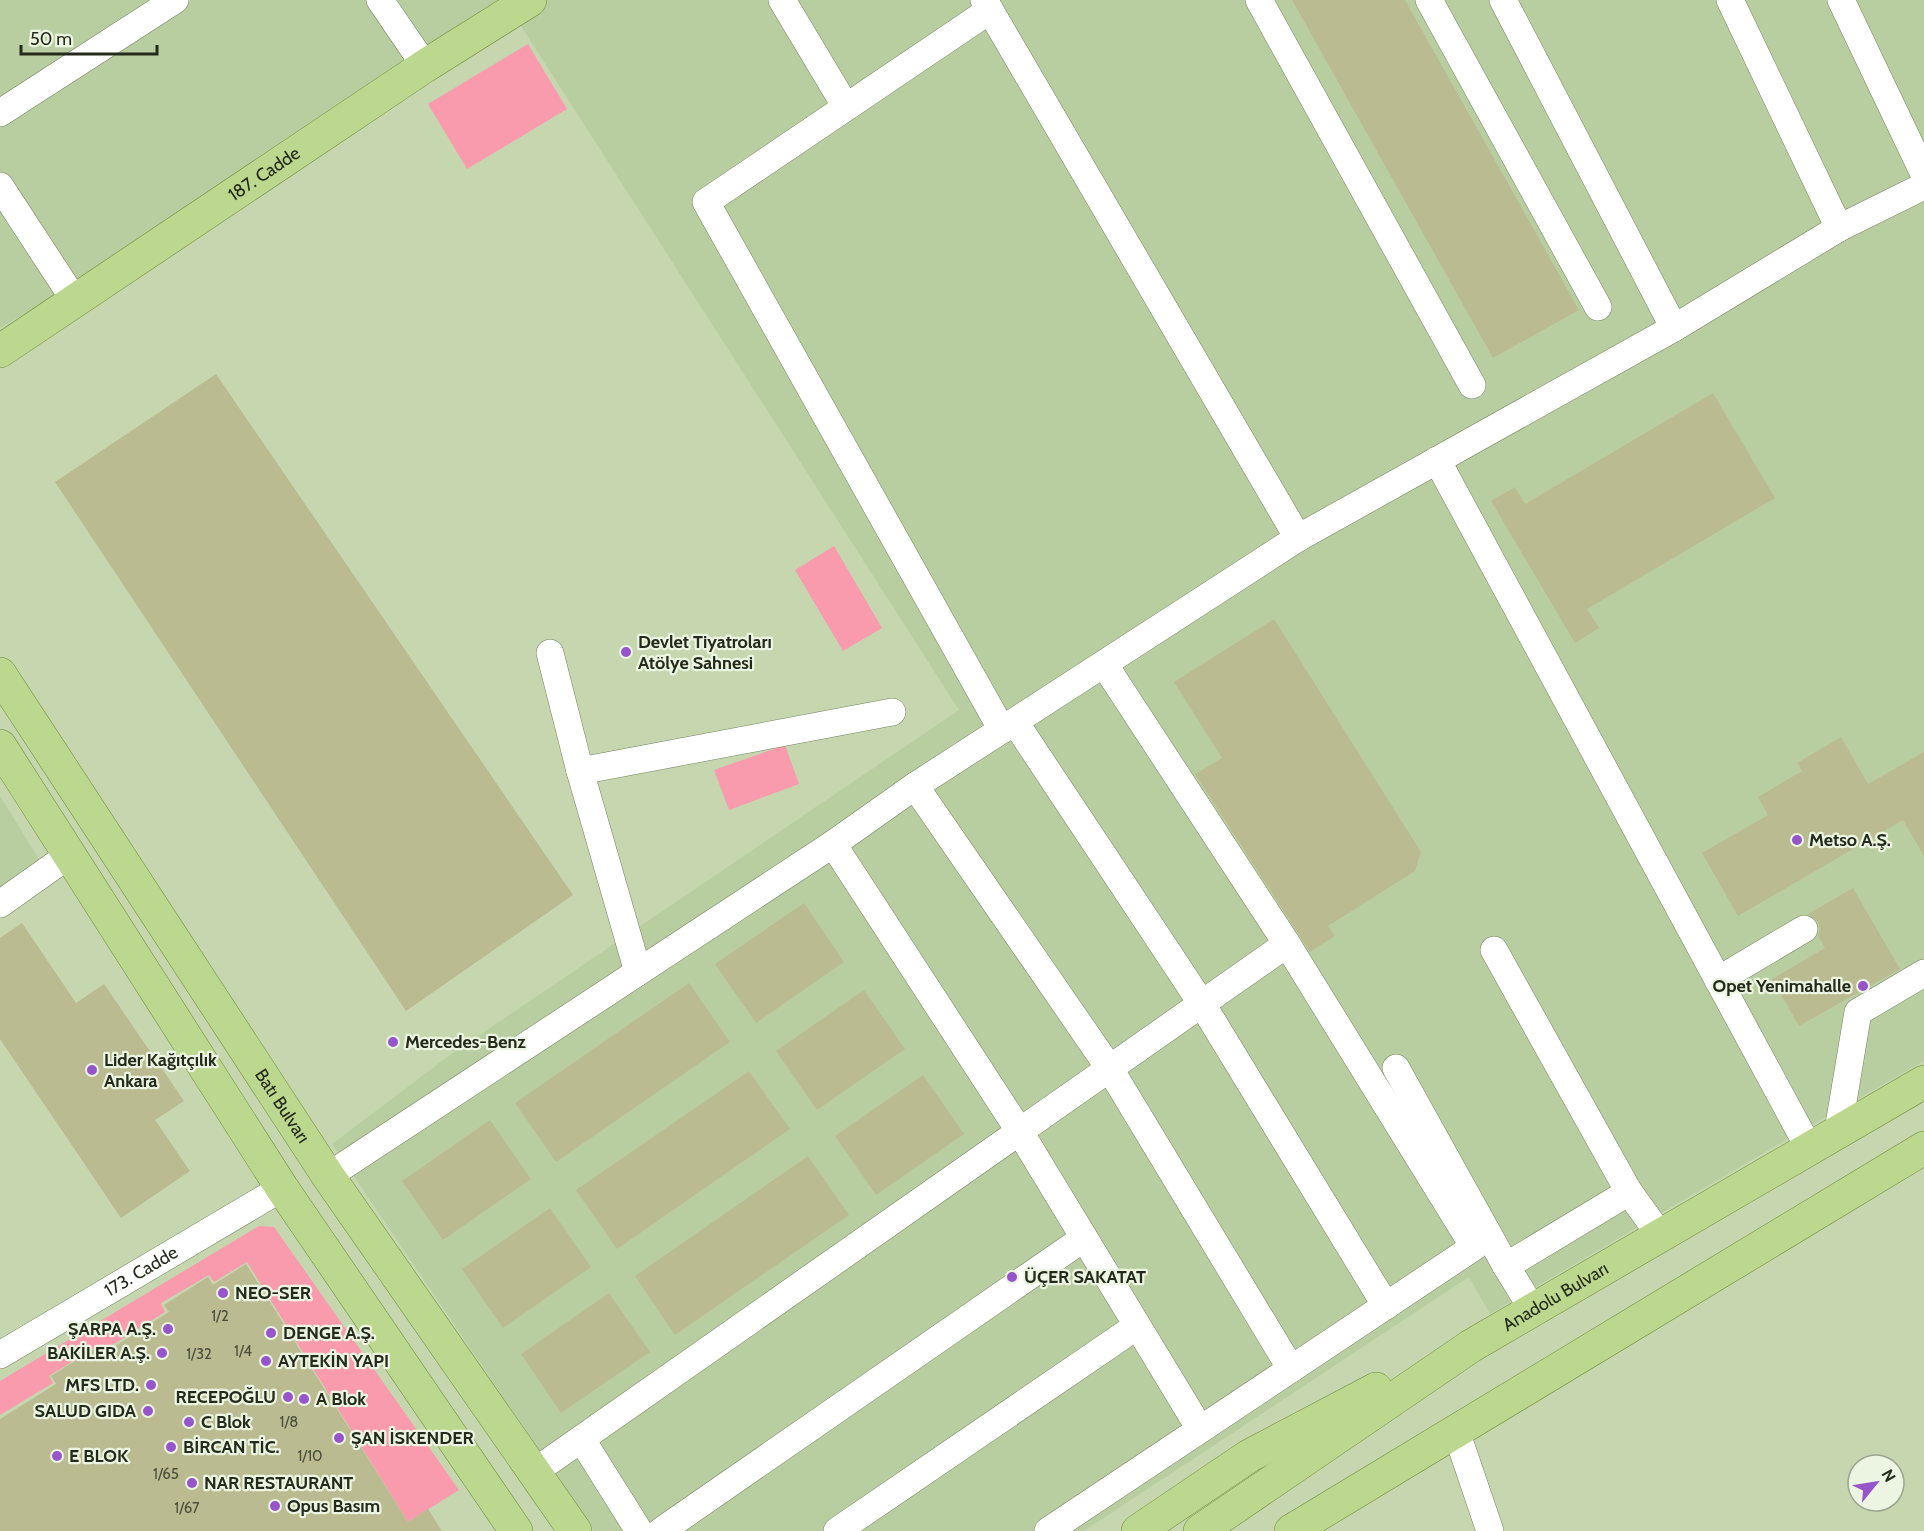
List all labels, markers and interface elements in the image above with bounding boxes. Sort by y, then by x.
scale bar [21,18,158,56]
text: 50 m [30,28,72,50]
street label: 187. Cadde [224,142,304,206]
place label: Devlet Tiyatroları Atölye Sahnesi [638,631,772,674]
marker: Devlet Tiyatroları Atölye Sahnesi [619,645,633,659]
place label: Metso A.Ş. [1809,829,1891,851]
marker: Metso A.Ş. [1790,833,1804,847]
place label: Opet Yenimahalle [1713,975,1851,997]
marker: Opet Yenimahalle [1856,979,1870,993]
place label: Mercedes-Benz [405,1031,526,1053]
marker: Mercedes-Benz [386,1035,400,1049]
place label: Lider Kağıtçılık Ankara [104,1049,217,1092]
marker: Lider Kağıtçılık Ankara [85,1063,99,1077]
street label: Batı Bulvarı [250,1065,315,1147]
street label: 173. Cadde [100,1241,182,1302]
street label: Anadolu Bulvarı [1499,1257,1612,1336]
place label: ÜÇER SAKATAT [1024,1266,1146,1288]
marker: ÜÇER SAKATAT [1005,1270,1019,1284]
place label: NEO-SER [235,1282,312,1304]
marker: NEO-SER [216,1286,230,1300]
house number: 1/2 [211,1307,229,1325]
place label: ŞARPA A.Ş. [68,1318,156,1340]
marker: ŞARPA A.Ş. [161,1322,175,1336]
place label: DENGE A.Ş. [283,1322,375,1344]
marker: DENGE A.Ş. [264,1326,278,1340]
place label: BAKİLER A.Ş. [47,1342,150,1364]
house number: 1/4 [234,1342,252,1360]
house number: 1/32 [186,1345,212,1363]
marker: BAKİLER A.Ş. [155,1346,169,1360]
place label: AYTEKİN YAPI [278,1350,389,1372]
marker: AYTEKİN YAPI [259,1354,273,1368]
place label: MFS LTD. [65,1374,139,1396]
marker: MFS LTD. [144,1378,158,1392]
place label: RECEPOĞLU [175,1386,276,1408]
place label: A Blok [316,1388,366,1410]
marker: RECEPOĞLU [281,1390,295,1404]
marker: A Blok [297,1392,311,1406]
place label: SALUD GIDA [35,1400,137,1422]
marker: SALUD GIDA [141,1404,155,1418]
place label: C Blok [201,1411,251,1433]
house number: 1/8 [280,1413,298,1431]
marker: C Blok [182,1415,196,1429]
place label: ŞAN İSKENDER [351,1427,474,1449]
marker: ŞAN İSKENDER [332,1431,346,1445]
place label: BİRCAN TİC. [183,1436,280,1458]
marker: BİRCAN TİC. [164,1440,178,1454]
place label: E BLOK [69,1445,129,1467]
house number: 1/10 [297,1447,323,1465]
marker: E BLOK [50,1449,64,1463]
north arrow [1846,1453,1906,1513]
house number: 1/65 [153,1465,179,1483]
text: N [1878,1466,1900,1485]
place label: NAR RESTAURANT [204,1472,353,1494]
marker: NAR RESTAURANT [185,1476,199,1490]
place label: Opus Basım [287,1495,380,1517]
house number: 1/67 [174,1499,200,1517]
marker: Opus Basım [268,1499,282,1513]

